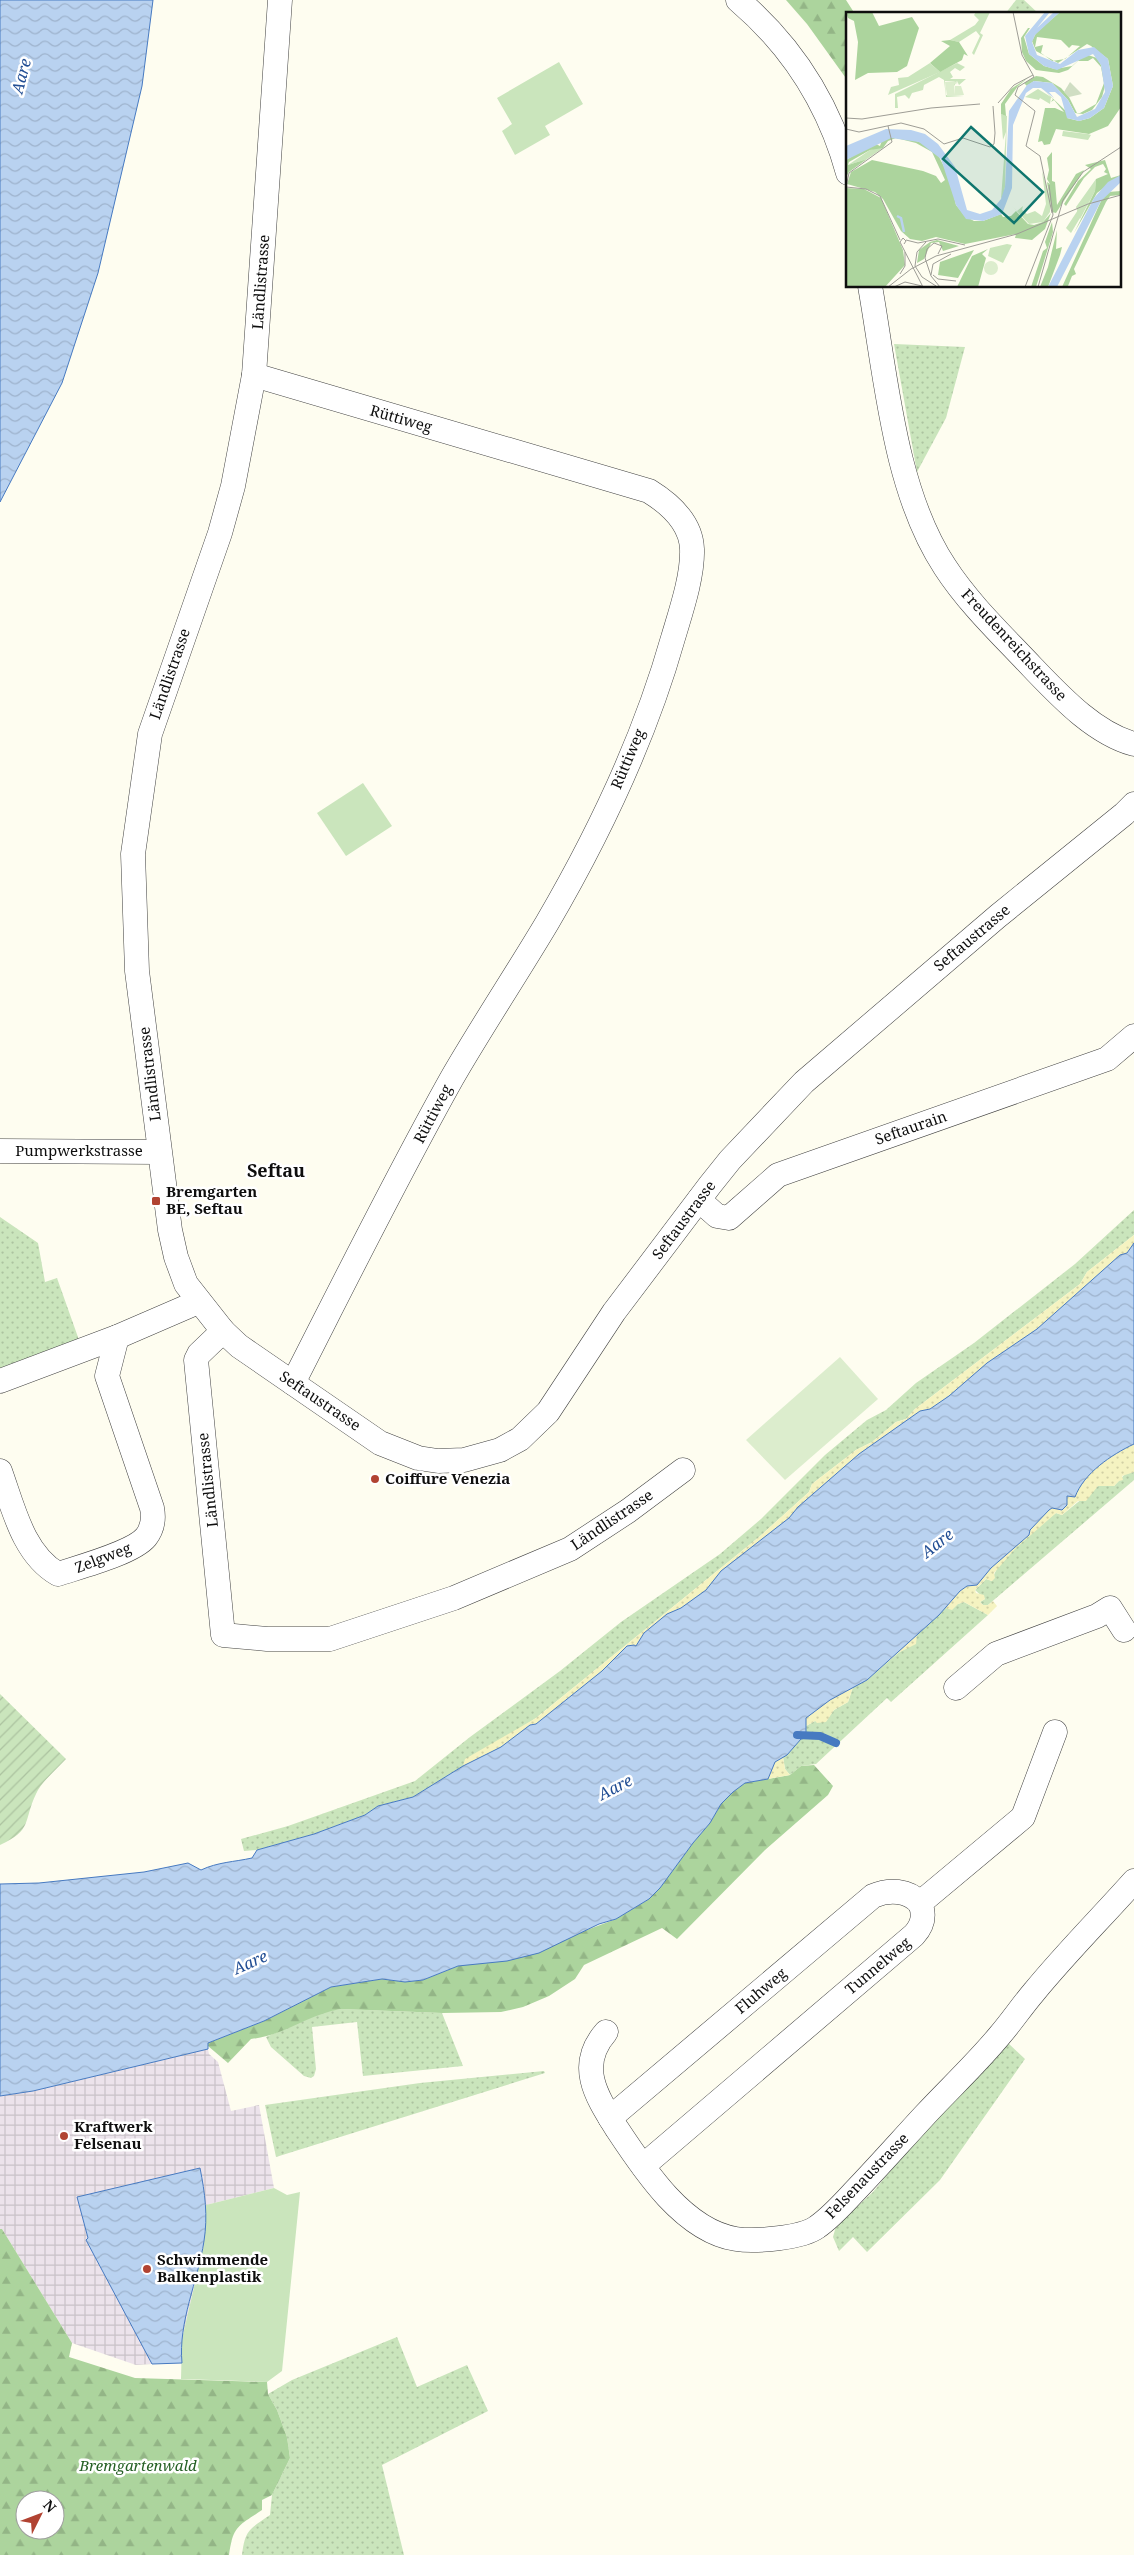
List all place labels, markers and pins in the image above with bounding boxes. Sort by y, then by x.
place label: Bremgarten BE, Seftau [166,1181,257,1218]
marker: Bremgarten BE, Seftau [150,1195,162,1207]
place label: Coiffure Venezia [385,1468,510,1488]
marker: Coiffure Venezia [369,1473,381,1485]
place label: Kraftwerk Felsenau [74,2116,153,2153]
marker: Kraftwerk Felsenau [58,2130,70,2142]
place label: Schwimmende Balkenplastik [157,2249,268,2286]
marker: Schwimmende Balkenplastik [141,2263,153,2275]

